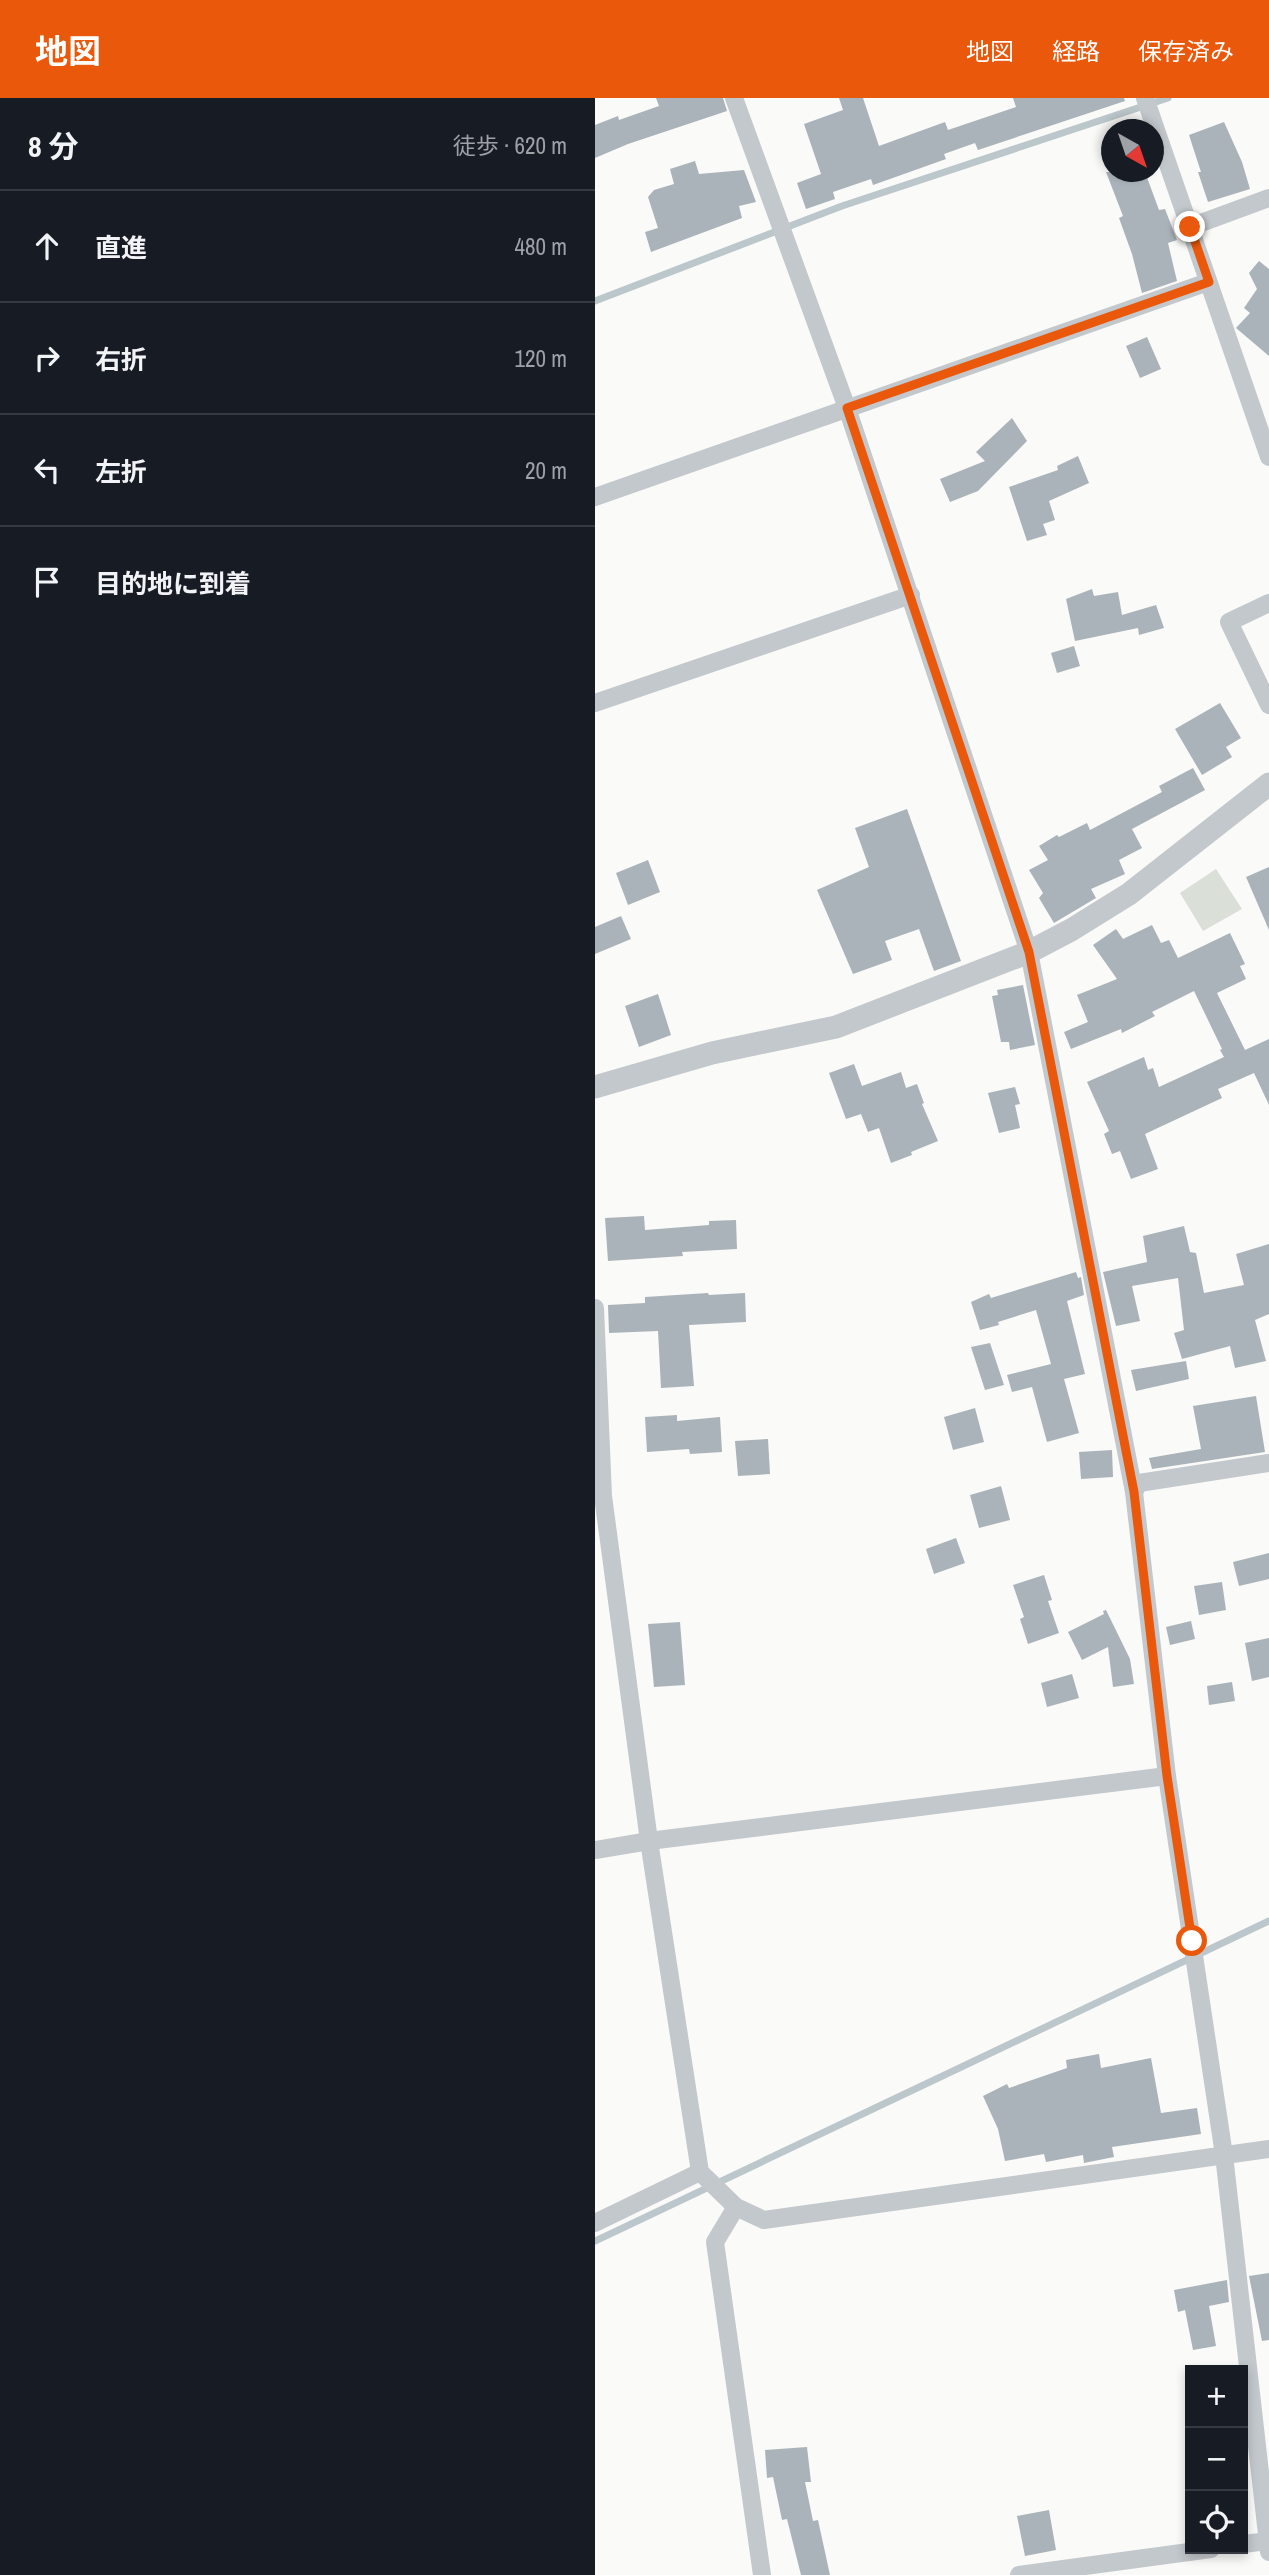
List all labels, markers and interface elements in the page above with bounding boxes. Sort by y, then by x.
text: 地図 [35,29,101,73]
text: 地図 [966,35,1014,67]
text: 経路 [1052,35,1100,67]
text: 保存済み [1138,35,1234,67]
north arrow [1101,119,1164,182]
text: 8 分 [28,126,79,166]
text: 徒歩 · 620 m [453,130,567,161]
route end [1174,211,1205,242]
icon: ahead [28,227,66,265]
text: 直進 [95,230,147,265]
text: 480 m [515,231,567,262]
icon: right [28,339,66,377]
text: 右折 [95,342,147,377]
text: 120 m [515,343,567,374]
icon: left [28,451,66,489]
text: 左折 [95,454,147,489]
text: 20 m [525,455,567,486]
icon: arrive [28,563,66,601]
text: 目的地に到着 [95,566,251,601]
route start [1176,1925,1207,1956]
map controls [1185,2365,1248,2554]
button: + [1185,2365,1248,2428]
button: − [1185,2428,1248,2491]
button: locate [1185,2491,1248,2554]

